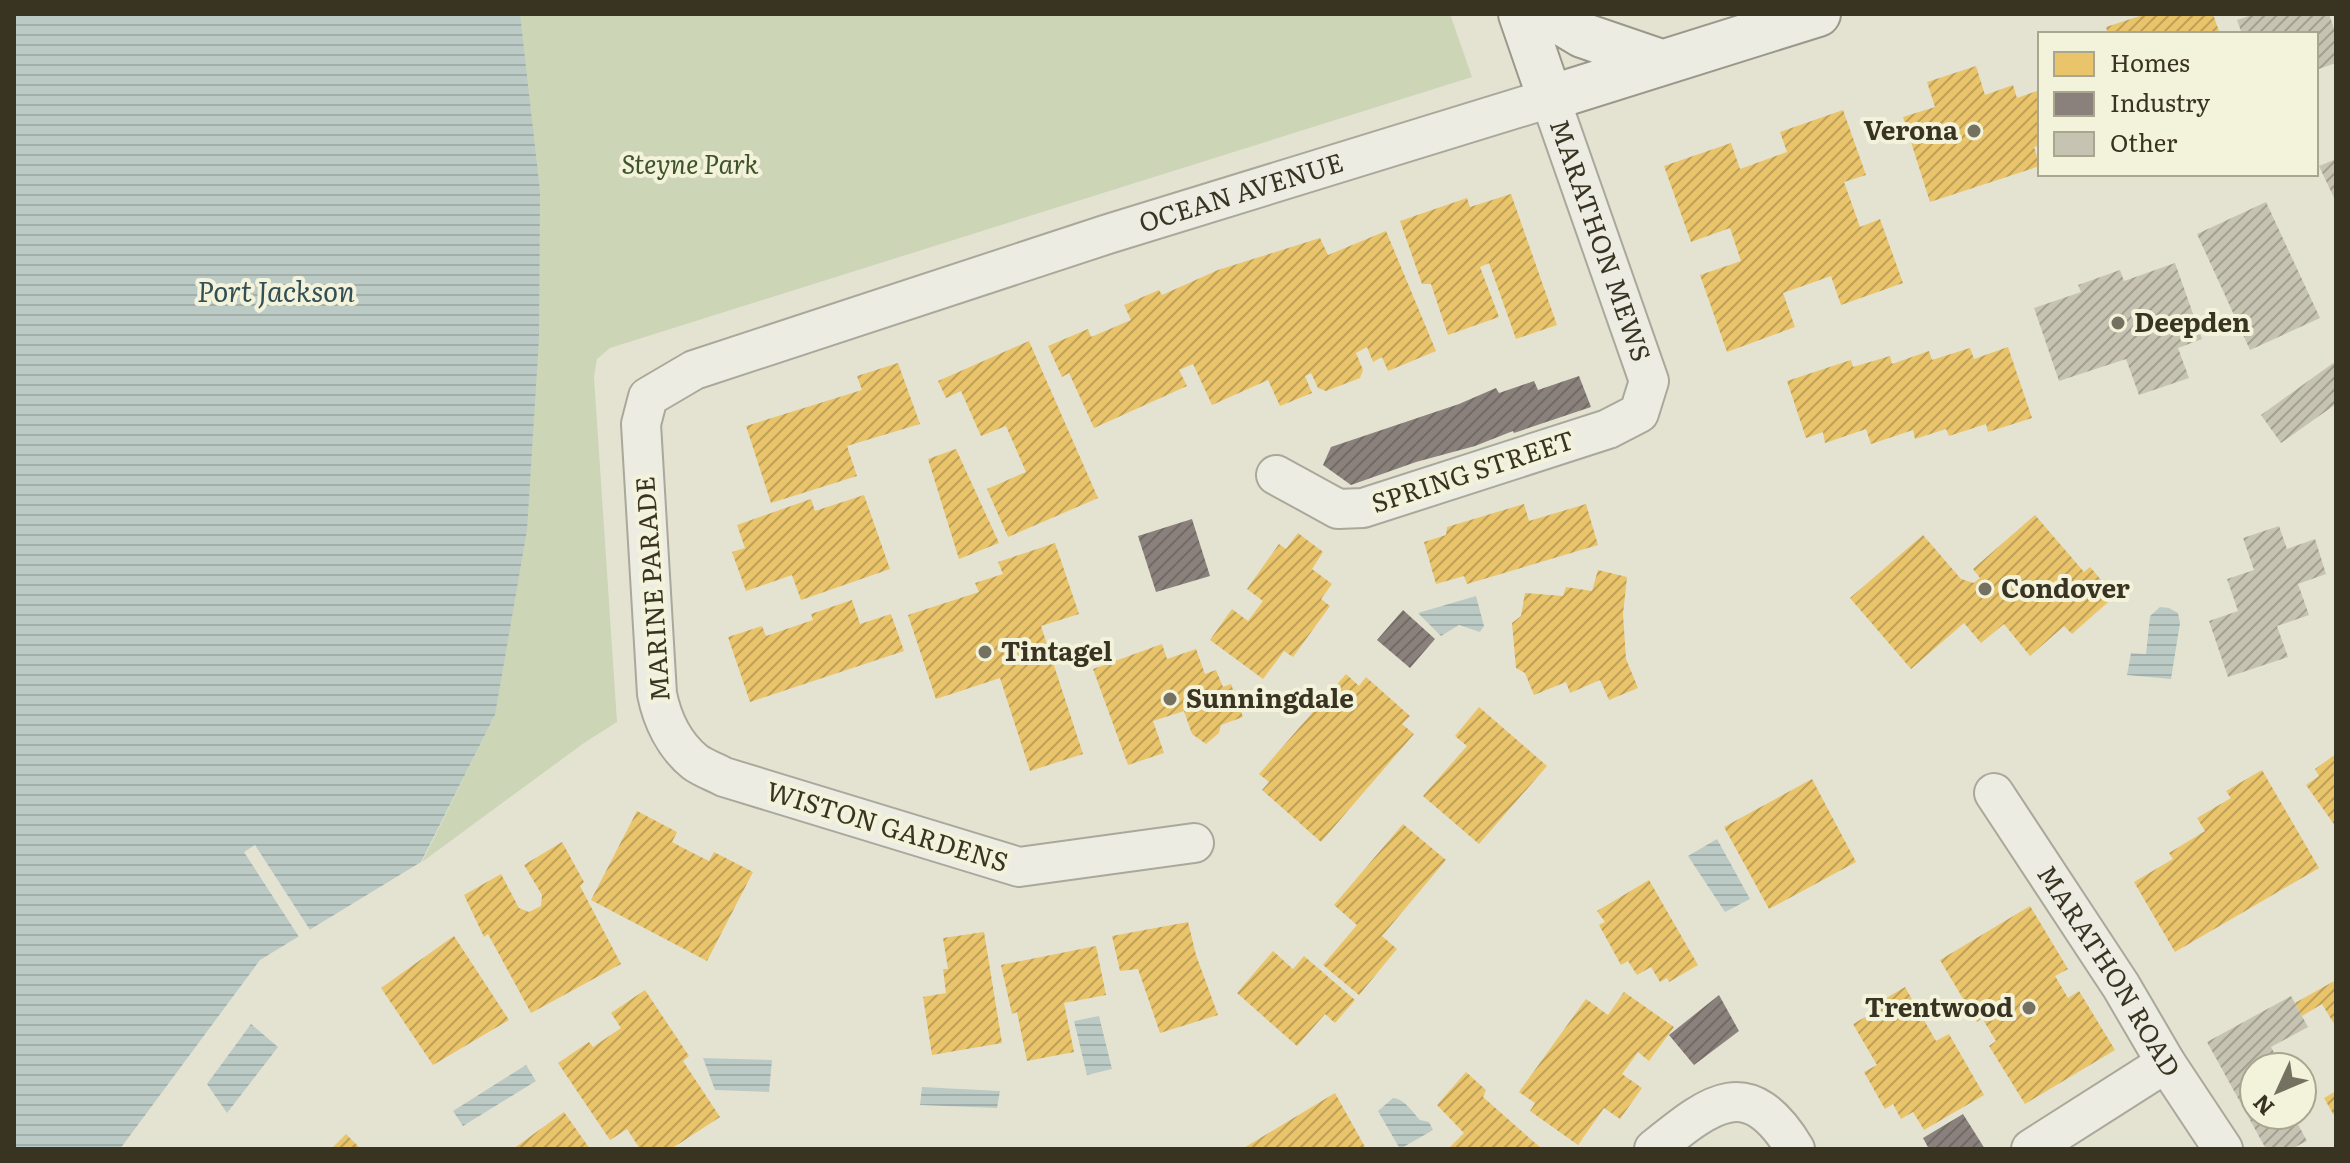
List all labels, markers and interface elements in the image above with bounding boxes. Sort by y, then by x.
legend [2038,32,2318,176]
text: Homes [2110,44,2190,79]
text: Industry [2110,84,2210,119]
place label: Verona [1864,109,1958,148]
street label: MARATHON MEWS [1542,113,1663,366]
marker: Verona [1965,122,1983,140]
text: Other [2110,124,2178,159]
street label: OCEAN AVENUE [1133,141,1348,240]
park label: Steyne Park [621,143,759,182]
water label: Port Jackson [197,269,355,311]
place label: Deepden [2134,301,2250,340]
marker: Deepden [2109,314,2127,332]
street label: SPRING STREET [1366,418,1579,521]
street label: MARINE PARADE [623,475,678,703]
place label: Condover [2001,567,2130,606]
marker: Condover [1976,580,1994,598]
place label: Tintagel [1001,630,1112,669]
marker: Tintagel [976,643,994,661]
place label: Sunningdale [1186,677,1354,716]
marker: Sunningdale [1161,690,1179,708]
street label: WISTON GARDENS [762,769,1013,880]
street label: MARATHON ROAD [2029,856,2192,1084]
place label: Trentwood [1865,986,2013,1025]
marker: Trentwood [2020,999,2038,1017]
north arrow [2238,1051,2318,1131]
text: N [2244,1088,2281,1124]

